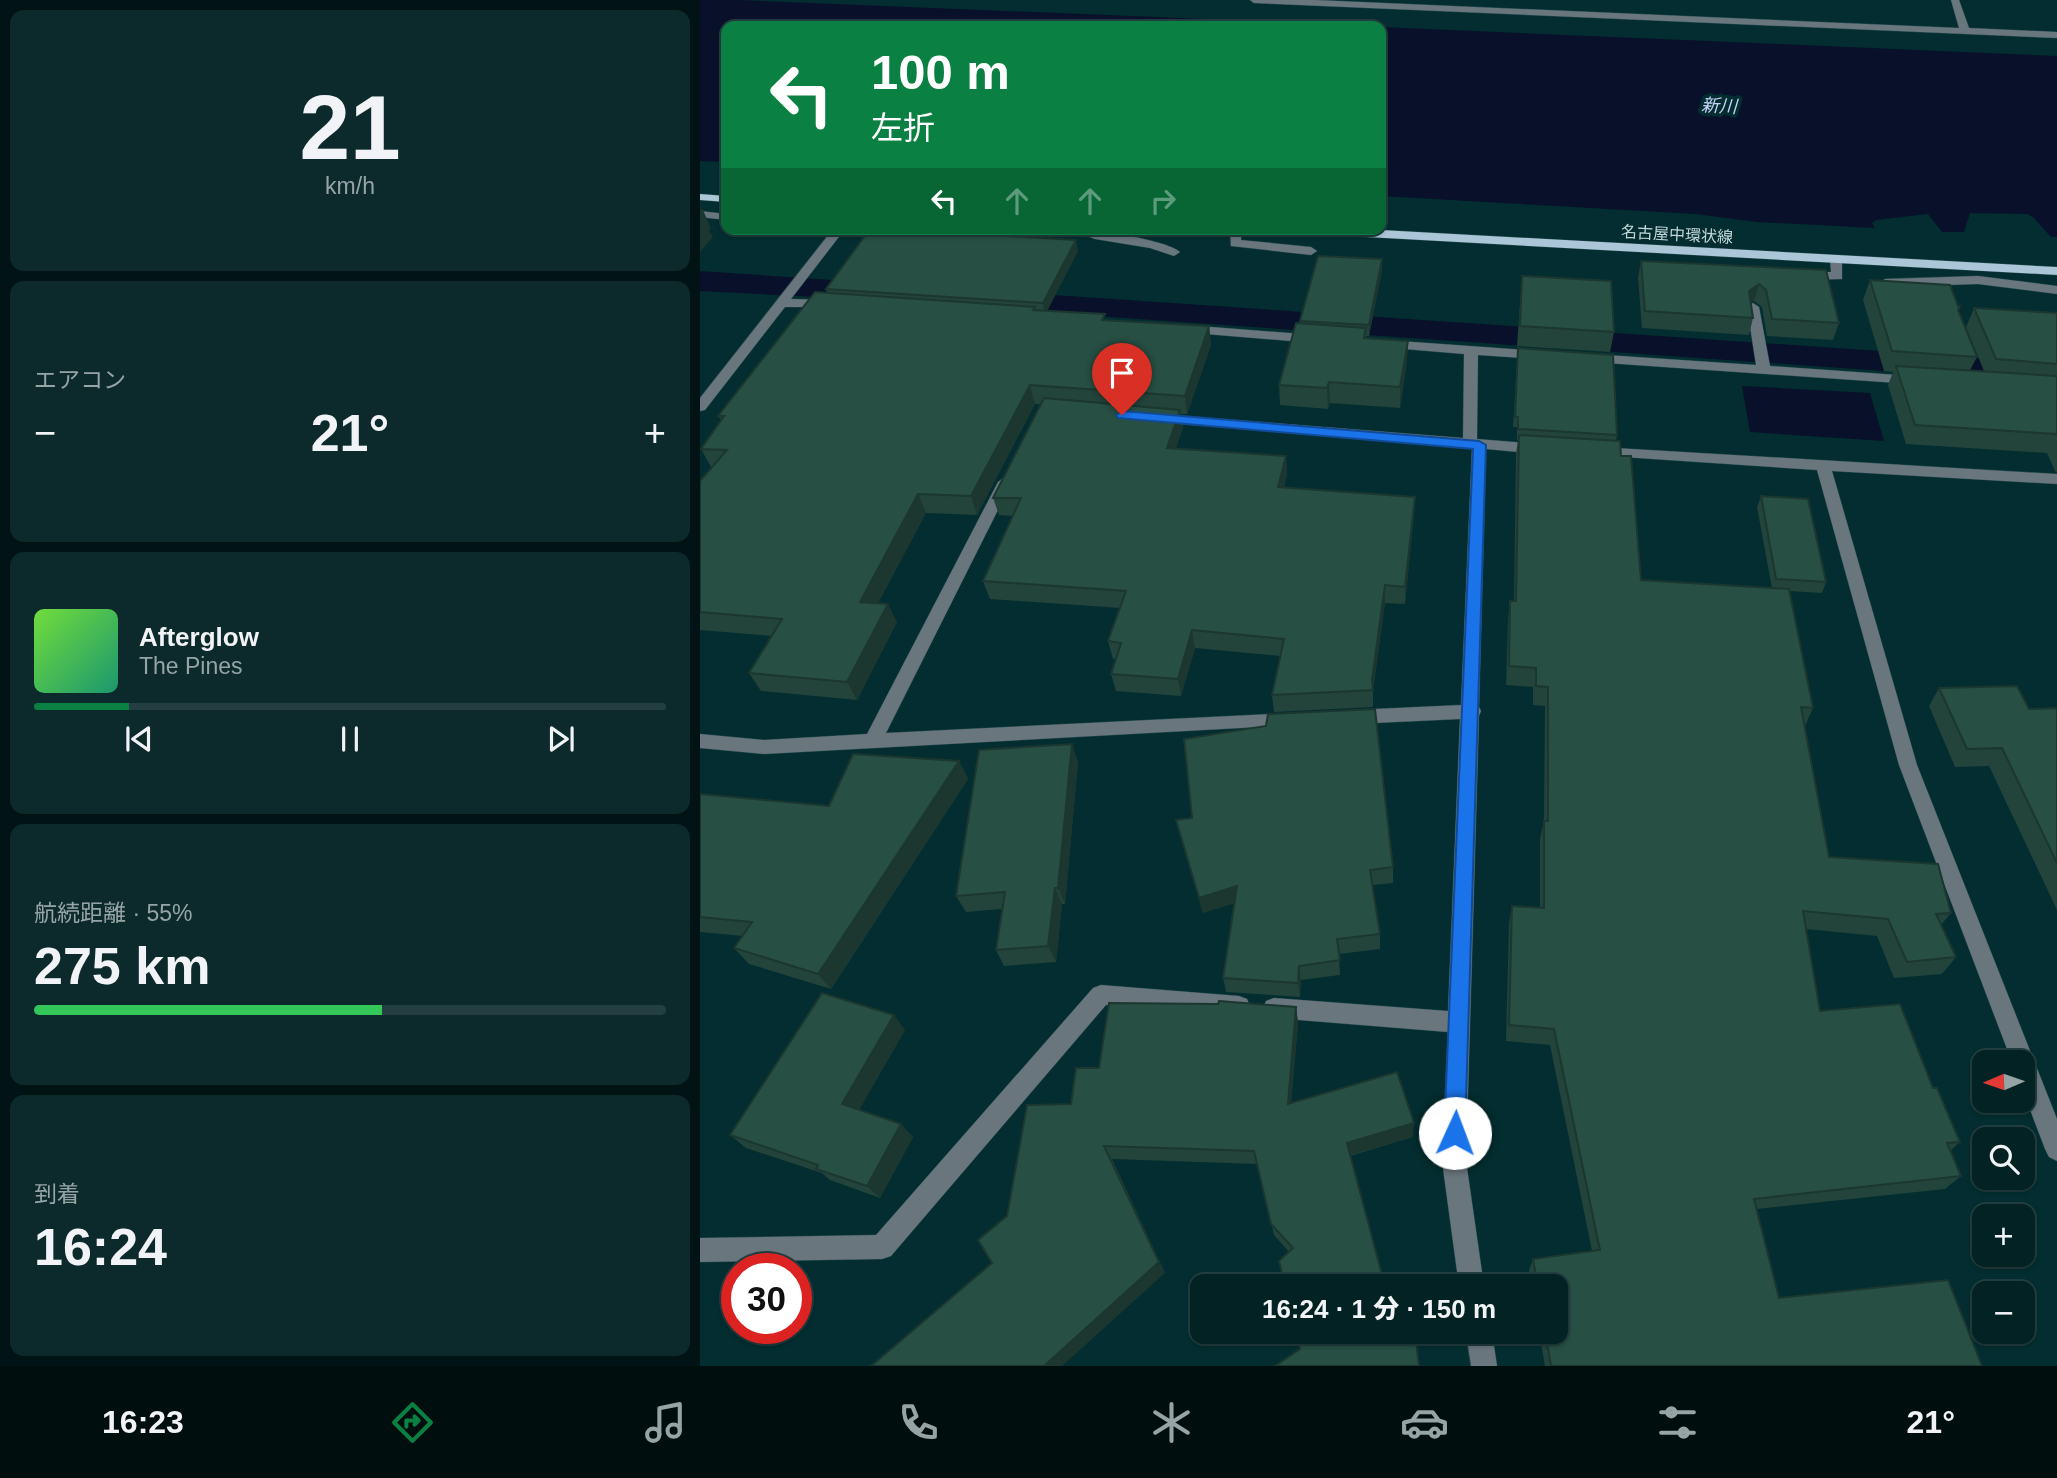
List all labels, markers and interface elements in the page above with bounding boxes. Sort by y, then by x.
text: 100 m [871,45,1010,99]
icon: left [756,49,847,140]
text: 21 [299,77,401,178]
water label: 新川 [1701,95,1739,117]
text: 左折 [871,110,935,146]
text: km/h [325,173,375,199]
icon: left [925,182,963,220]
icon: ahead [998,182,1036,220]
icon: ahead [1071,182,1109,220]
icon: right [1144,182,1182,220]
street label: 名古屋中環状線 [1621,223,1733,246]
pin [1092,343,1152,415]
icon: arrive [1103,354,1141,392]
text: エアコン [34,367,126,393]
text: 21° [311,404,389,462]
text: − [34,412,56,454]
text: + [644,412,666,454]
text: Afterglow [139,622,259,652]
text: The Pines [139,653,243,679]
icon: previous [120,720,158,758]
icon: pause [331,720,369,758]
icon: next [542,720,580,758]
text: 航続距離 · 55% [34,900,192,926]
text: 275 km [34,937,210,995]
north arrow [1972,1050,2035,1113]
map controls [1972,1050,2035,1344]
position arrow [1418,1096,1492,1170]
button: search [1972,1127,2035,1190]
text: 到着 [34,1181,80,1207]
button: + [1972,1204,2035,1267]
text: 16:24 [34,1218,167,1276]
speed limit sign: 30 [721,1253,812,1344]
button: − [1972,1281,2035,1344]
text: 16:24 · 1 分 · 150 m [1262,1294,1496,1324]
icon: directions [388,1398,437,1447]
icon: music [641,1398,690,1447]
icon: phone [894,1398,943,1447]
icon: climate [1147,1398,1196,1447]
icon: car [1400,1398,1449,1447]
icon: filters [1653,1398,1702,1447]
text: 16:23 [102,1404,184,1440]
text: 21° [1907,1404,1955,1440]

